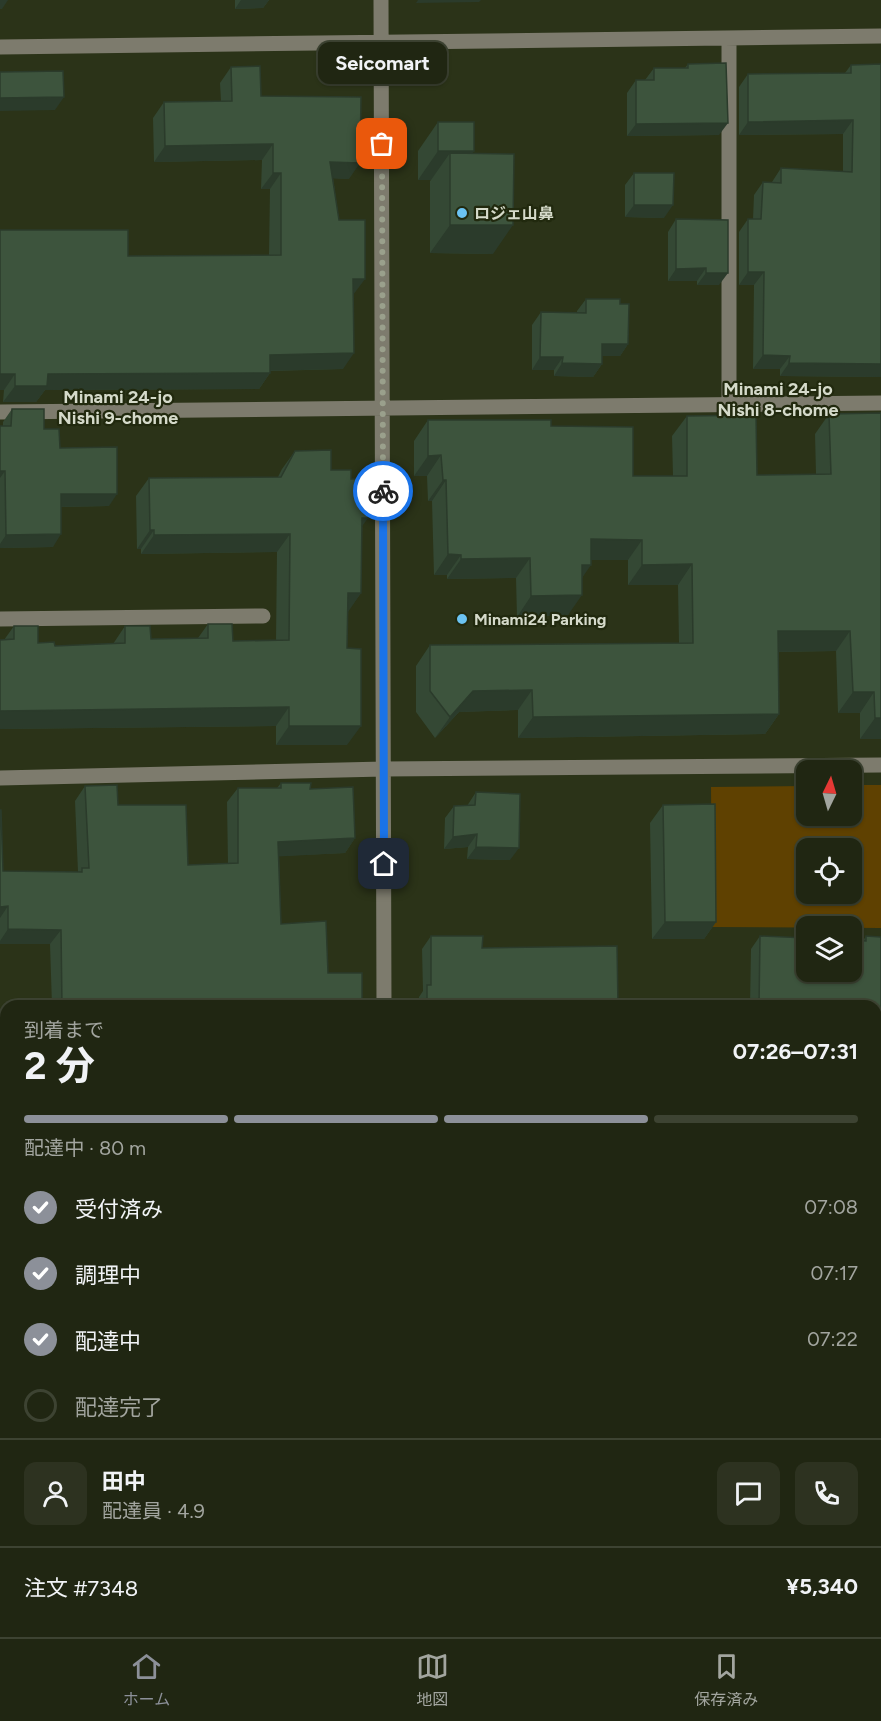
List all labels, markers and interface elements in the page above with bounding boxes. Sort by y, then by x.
callout: Seicomart [318,42,446,84]
text: Seicomart [335,51,430,75]
pin [356,118,407,169]
icon: bag [365,127,398,160]
place label: ロジェ山鼻 [474,204,554,223]
marker: ロジェ山鼻 [455,206,469,220]
district label: Minami 24-jo Nishi 8-chome [718,378,838,421]
district label: Minami 24-jo Nishi 9-chome [58,386,178,429]
courier [353,461,413,521]
icon: bike [367,475,400,508]
place label: Minami24 Parking [474,610,606,629]
marker: Minami24 Parking [455,612,469,626]
north arrow [796,760,862,826]
map controls [796,760,862,982]
pin [358,838,409,889]
button: locate [796,838,862,904]
icon: home [367,847,400,880]
button: layers [796,916,862,982]
text: 到着まで [24,1018,104,1042]
text: 07:26–07:31 [733,1038,858,1065]
text: 2 分 [24,1042,95,1089]
text: 配達中 · 80 m [24,1136,146,1160]
icon: check [24,1191,57,1224]
text: 07:08 [804,1195,858,1219]
text: 受付済み [75,1196,163,1223]
icon: check [24,1257,57,1290]
text: 07:17 [810,1261,858,1285]
text: 調理中 [75,1262,141,1289]
icon: check [24,1323,57,1356]
text: 07:22 [807,1327,858,1351]
text: 配達中 [75,1328,141,1355]
text: 配達完了 [75,1394,163,1421]
button: person [24,1462,87,1525]
button: chat [717,1462,780,1525]
button: phone [795,1462,858,1525]
text: 田中 [102,1468,146,1495]
text: 配達員 · 4.9 [102,1499,205,1523]
text: ¥5,340 [786,1573,858,1600]
text: 注文 #7348 [24,1575,138,1602]
tab: ホーム [123,1650,170,1710]
tab: 地図 [416,1650,449,1710]
tab: 保存済み [694,1650,758,1710]

